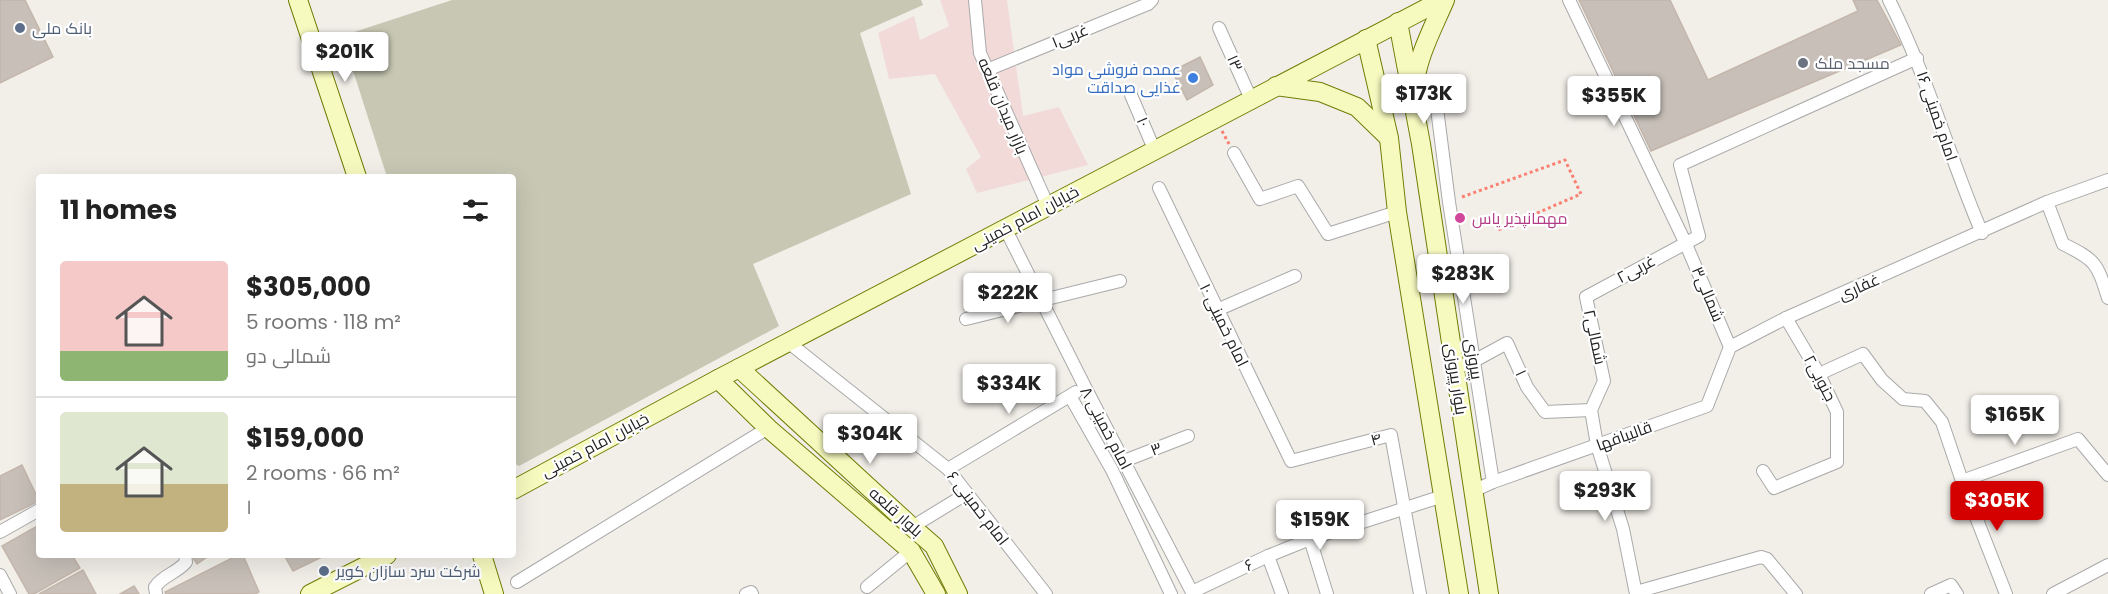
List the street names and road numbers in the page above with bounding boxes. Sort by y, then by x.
street label: غربی۱ [1048,18,1092,54]
street label: ۱۳ [1221,51,1249,75]
street label: بازار میدان قلعه [972,54,1034,158]
street label: امام خمینی ۱۶ [1911,68,1963,164]
street label: ۱۰ [1131,113,1155,131]
street label: خیابان امام خمینی [967,180,1083,256]
street label: غربی۲ [1612,249,1660,289]
street label: شمالی۳ [1686,263,1730,325]
street label: غفاری [1835,268,1883,306]
street label: امام خمینی ۱۰ [1194,279,1254,371]
street label: شمالی۲ [1578,307,1612,367]
street label: پیروزی [1459,337,1489,382]
street label: بلوار پیروزی [1439,342,1473,416]
street label: جنوبی۲ [1798,351,1842,405]
street label: ۱ [1510,366,1532,380]
street label: امام خمینی ۸ [1074,382,1138,474]
street label: خیابان امام خمینی [537,407,653,483]
street label: قالیبافها [1593,415,1655,457]
street label: ۴ [1368,427,1384,451]
street label: ۳ [1147,436,1165,462]
street label: امام خمینی ۶ [942,466,1014,550]
street label: بلوار قلعه [864,482,928,542]
street label: ۶ [1241,553,1257,577]

